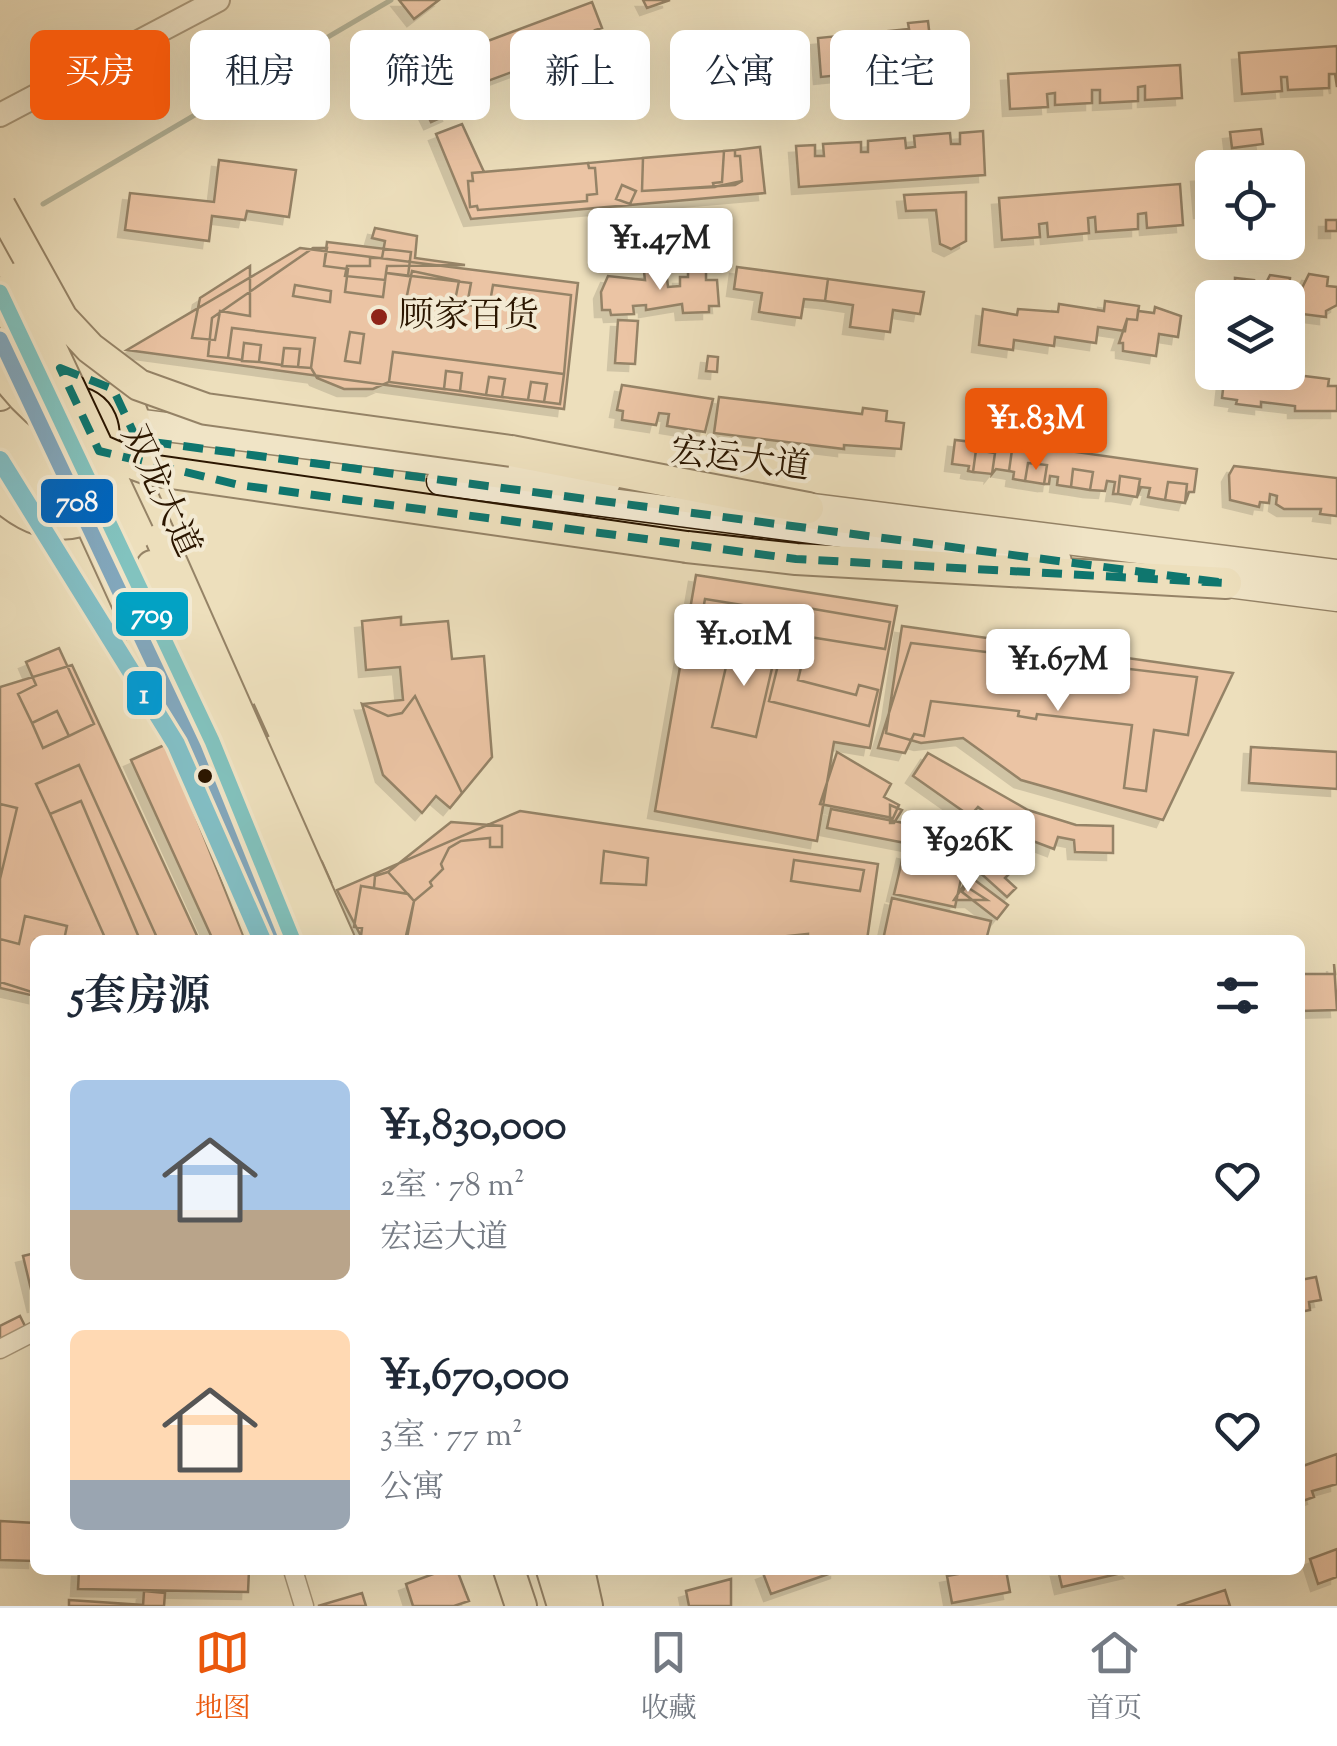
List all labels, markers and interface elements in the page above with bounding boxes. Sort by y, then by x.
chip: 买房 [30,30,170,120]
chip: 租房 [190,30,330,120]
chip: 筛选 [350,30,490,120]
chip: 新上 [510,30,650,120]
chip: 公寓 [670,30,810,120]
chip: 住宅 [830,30,970,120]
map controls [1195,150,1305,390]
button: locate [1195,150,1305,260]
pin: ¥1.47M [579,208,741,293]
text: ¥1.47M [610,217,710,263]
button: layers [1195,280,1305,390]
place label: 顾家百货 [399,292,539,343]
marker: 顾家百货 [368,306,390,328]
pin: ¥1.83M [955,388,1117,473]
text: ¥1.83M [987,397,1085,443]
street label: 双龙大道 [106,418,212,566]
street label: 宏运大道 [667,427,813,495]
line badge: 708 [39,477,115,525]
text: 708 [56,484,98,524]
line badge: 709 [114,590,190,638]
text: 709 [131,596,173,636]
pin: ¥1.01M [663,604,825,689]
text: ¥1.01M [696,613,792,659]
pin: ¥1.67M [977,629,1139,714]
text: ¥1.67M [1008,638,1108,684]
line badge: 1 [125,669,164,717]
text: 1 [139,676,149,716]
unlabelled marker [195,766,215,786]
pin: ¥926K [898,810,1038,895]
text: ¥926K [923,819,1013,865]
icon: filters [1210,968,1265,1023]
text: 5套房源 [70,969,210,1029]
text: ¥1,830,000 [380,1098,566,1158]
icon: home [150,1120,270,1240]
icon: heart [1210,1153,1265,1208]
text: 2室 · 78 m² [380,1164,525,1210]
text: 宏运大道 [380,1216,508,1262]
text: ¥1,670,000 [380,1348,569,1408]
icon: home [150,1370,270,1490]
icon: heart [1210,1403,1265,1458]
text: 3室 · 77 m² [380,1414,523,1460]
text: 公寓 [380,1466,444,1512]
tab: 地图 [195,1625,251,1730]
tab: 收藏 [640,1625,696,1730]
tab: 首页 [1086,1625,1142,1730]

